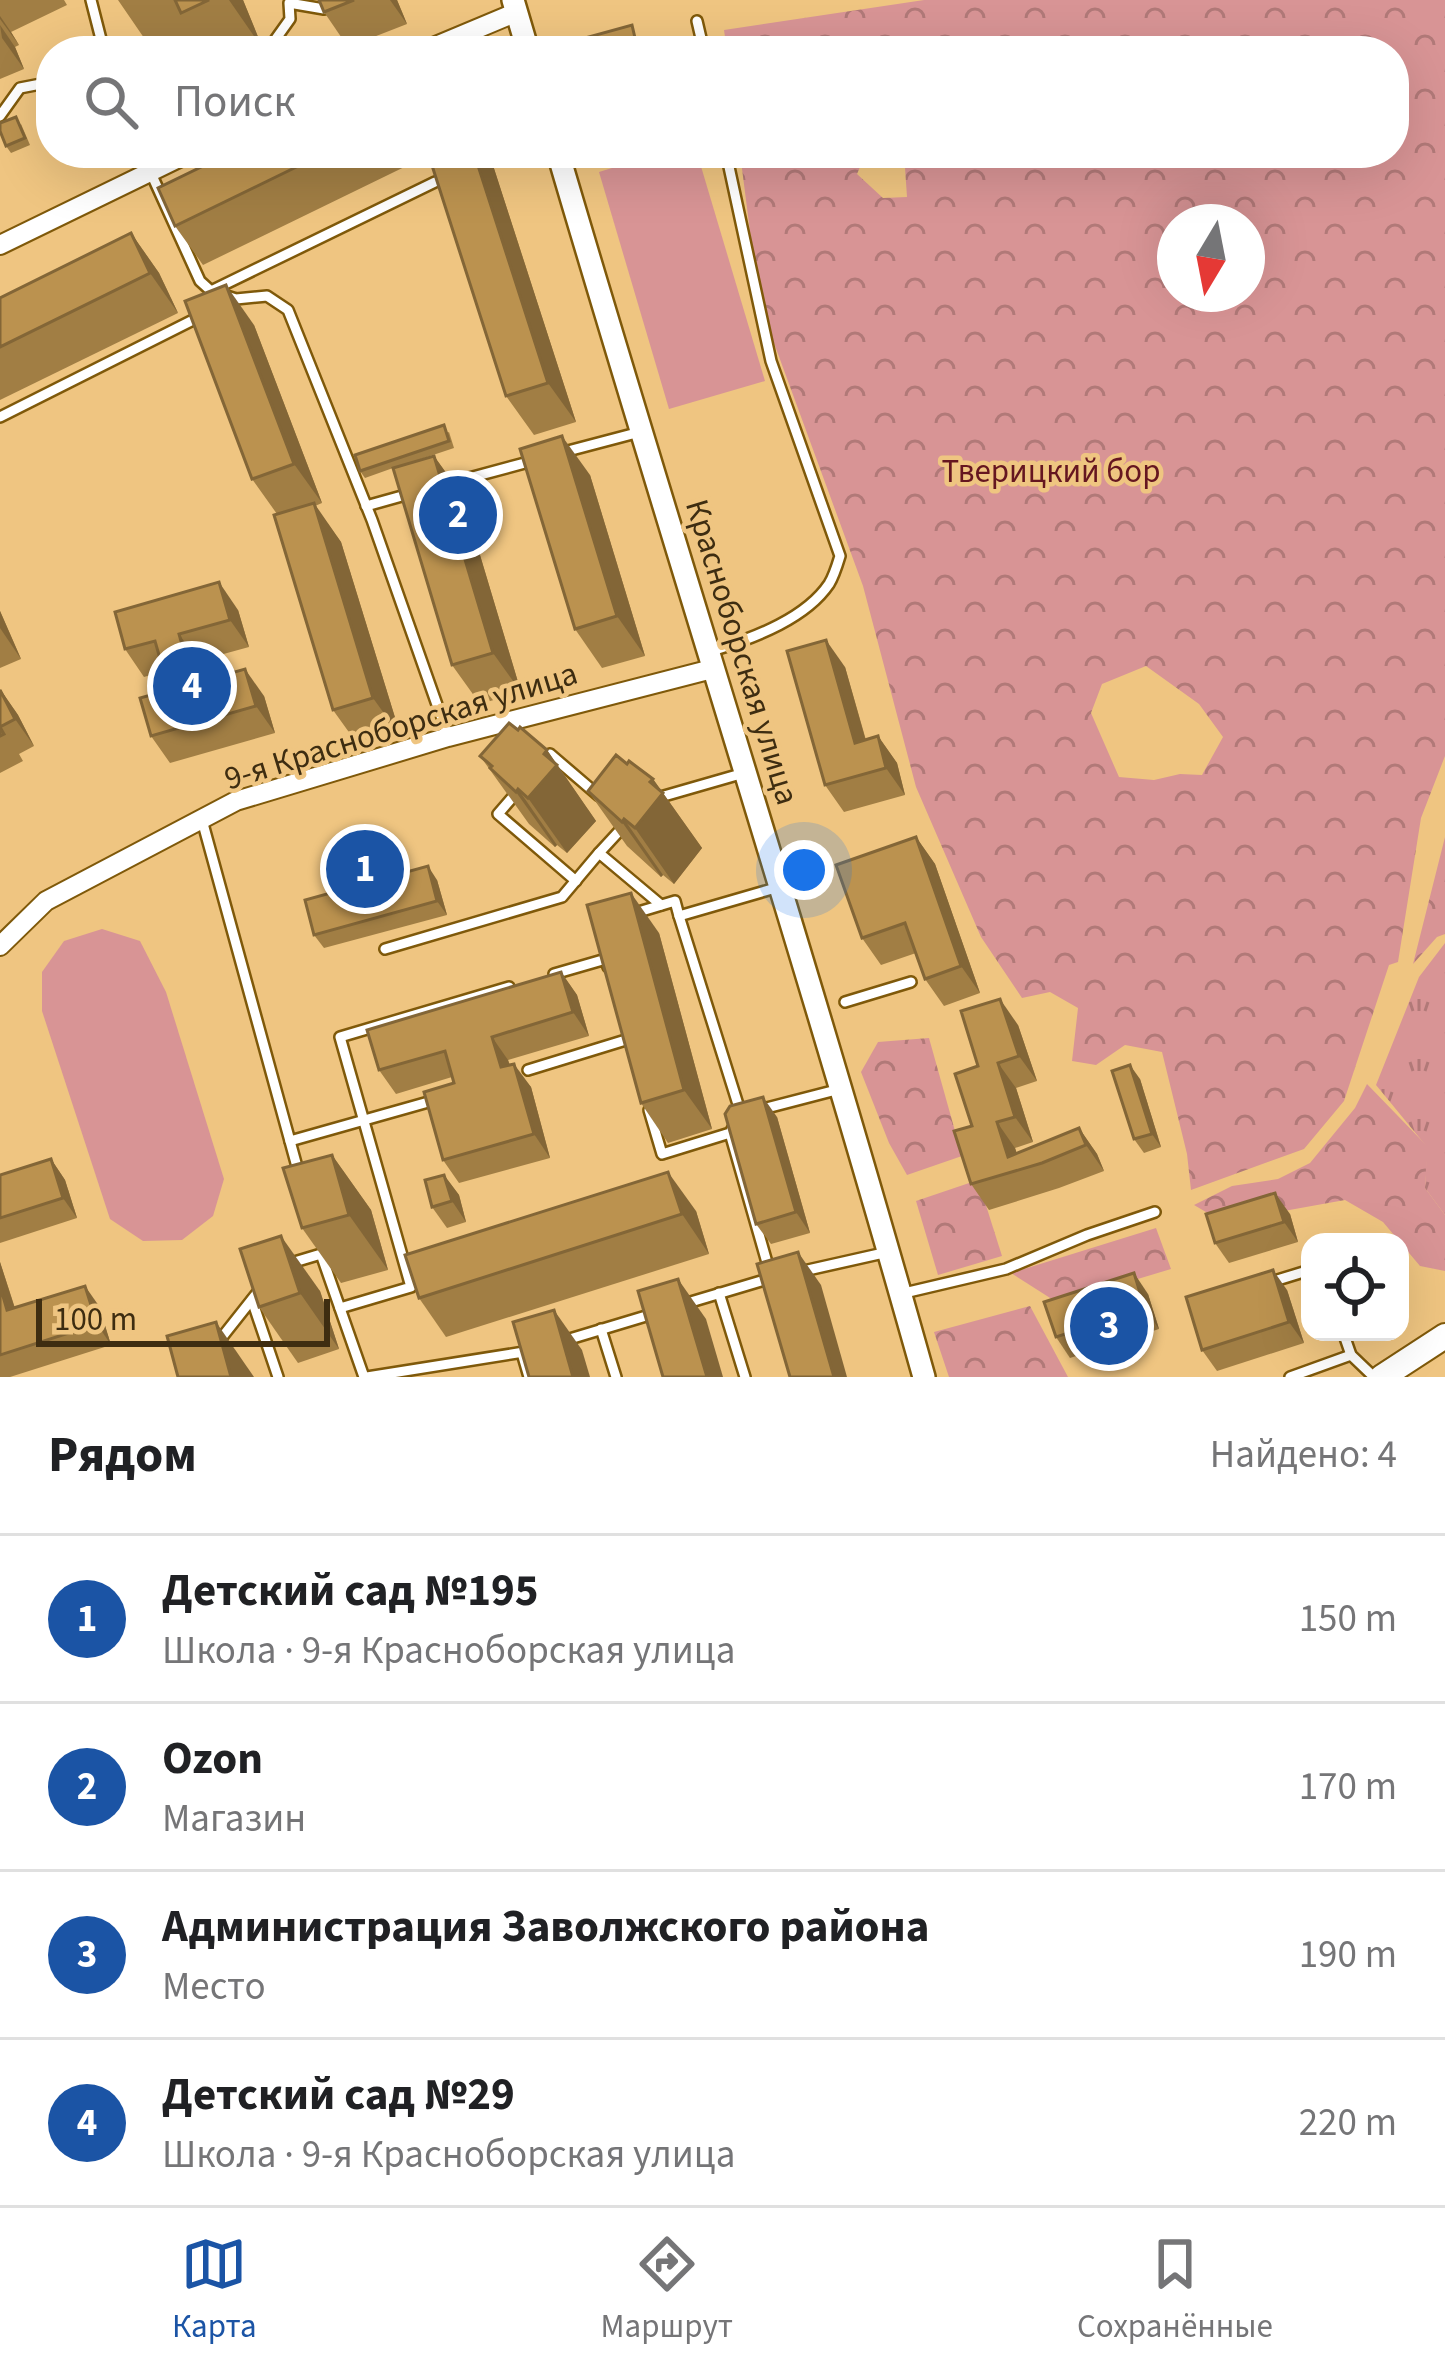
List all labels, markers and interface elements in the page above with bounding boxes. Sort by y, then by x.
search box [36,36,1409,168]
icon: search [78,69,144,135]
text: Поиск [174,70,296,134]
north arrow [1157,204,1265,312]
park label: Тверицкий бор [941,448,1161,495]
pin: 2 [419,470,497,560]
street label: Красноборская улица [673,494,811,810]
pin: 4 [153,641,231,731]
street label: 9-я Красноборская улица [219,650,583,802]
pin: 1 [326,824,404,914]
your location [774,840,834,900]
map controls [1301,1233,1409,1341]
button: locate [1301,1233,1409,1341]
pin: 3 [1070,1281,1148,1371]
scale bar [36,1293,330,1346]
text: 100 m [54,1296,137,1343]
text: Рядом [48,1419,197,1491]
text: Найдено: 4 [1210,1427,1397,1483]
text: Детский сад №195 [162,1559,539,1623]
text: 1 [77,1591,97,1647]
text: 150 m [1299,1591,1397,1647]
text: Школа · 9-я Красноборская улица [162,1623,735,1679]
text: Ozon [162,1727,263,1791]
text: 2 [77,1759,97,1815]
text: 170 m [1299,1759,1397,1815]
text: Магазин [162,1791,306,1847]
text: Администрация Заволжского района [162,1895,930,1959]
text: 3 [77,1927,97,1983]
text: 190 m [1299,1927,1397,1983]
text: Место [162,1959,266,2015]
text: Детский сад №29 [162,2063,515,2127]
text: 4 [77,2095,97,2151]
text: 220 m [1299,2095,1397,2151]
text: Школа · 9-я Красноборская улица [162,2127,735,2183]
tab: Карта [172,2231,257,2350]
tab: Маршрут [601,2231,733,2350]
tab: Сохранённые [1077,2231,1273,2350]

